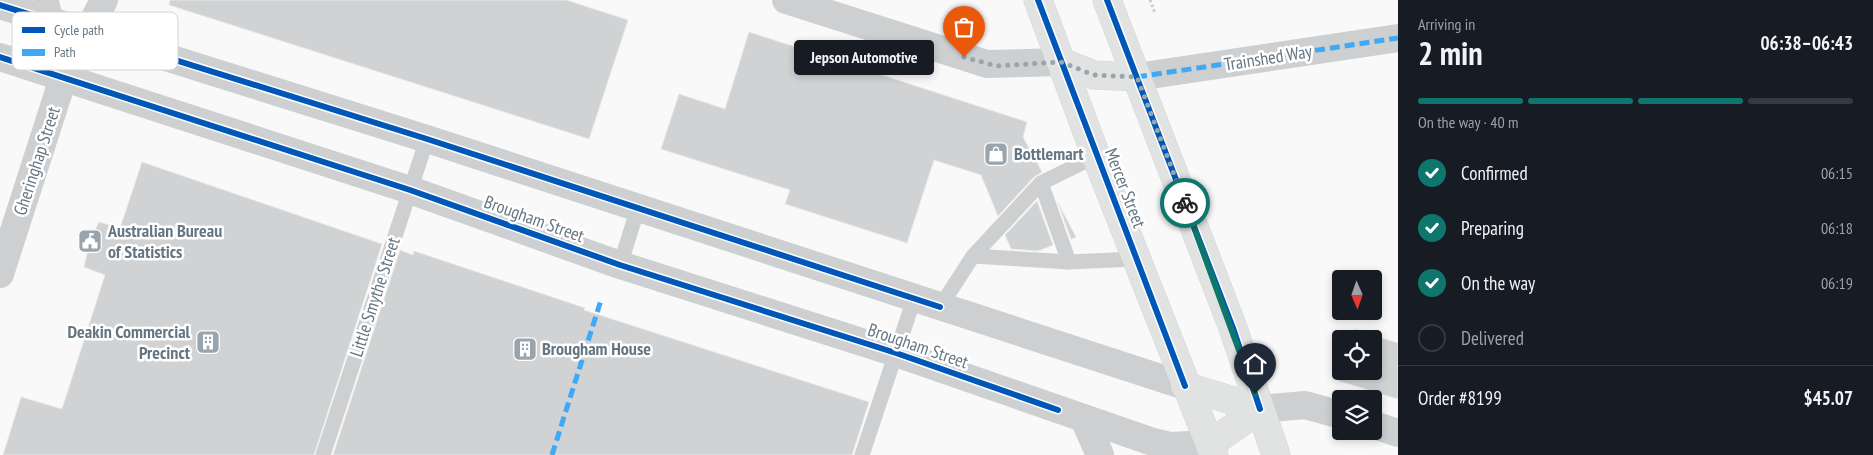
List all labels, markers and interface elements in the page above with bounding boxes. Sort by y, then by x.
pin [943,6,985,57]
legend [12,12,178,70]
icon: bag [950,13,978,41]
text: Arriving in [1418,14,1475,34]
text: Cycle path [54,21,104,39]
text: 06:38–06:43 [1760,31,1853,55]
text: 2 min [1418,32,1483,74]
street label: Trainshed Way [1222,39,1314,76]
callout: Jepson Automotive [794,40,934,74]
text: Path [54,43,76,61]
text: Jepson Automotive [810,47,918,67]
street label: Gheringhap Street [8,104,65,218]
text: On the way · 40 m [1418,112,1518,132]
shop icon: Bottlemart [983,141,1009,167]
place label: Bottlemart [1014,142,1084,165]
street label: Mercer Street [1100,145,1151,231]
icon: check [1418,159,1446,187]
text: Confirmed [1461,161,1528,185]
text: 06:15 [1821,163,1853,183]
courier [1160,178,1210,228]
icon: bike [1171,189,1199,217]
street label: Brougham Street [481,190,587,247]
icon: check [1418,214,1446,242]
text: Preparing [1461,216,1524,240]
text: 06:18 [1821,218,1853,238]
place label: Australian Bureau of Statistics [107,219,222,263]
public building icon: Australian Bureau of Statistics [77,228,103,254]
street label: Little Smythe Street [344,234,405,360]
icon: check [1418,269,1446,297]
north arrow [1332,270,1382,320]
map controls [1332,270,1382,440]
text: On the way [1461,271,1535,295]
text: 06:19 [1821,273,1853,293]
street label: Brougham Street [865,318,971,373]
place label: Deakin Commercial Precinct [67,320,191,364]
text: Delivered [1461,326,1524,350]
building icon: Deakin Commercial Precinct [195,329,221,355]
button: locate [1332,330,1382,380]
building icon: Brougham House [512,336,538,362]
place label: Brougham House [542,337,651,360]
pin [1234,343,1276,394]
icon: home [1241,350,1269,378]
text: Order #8199 [1418,386,1502,410]
text: $45.07 [1804,386,1853,410]
button: layers [1332,390,1382,440]

